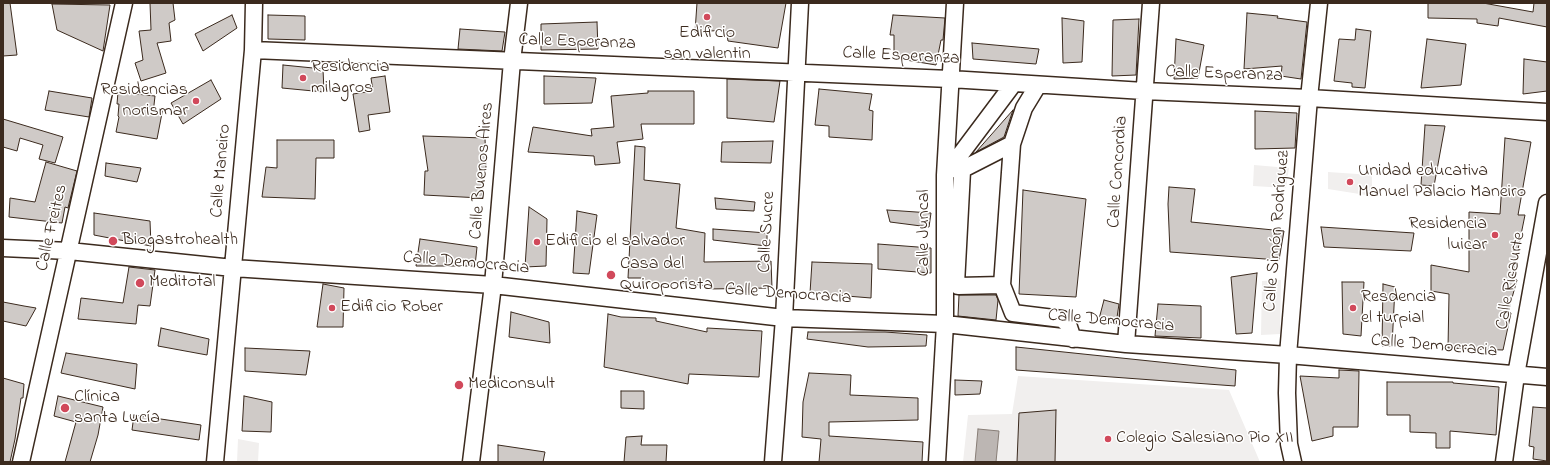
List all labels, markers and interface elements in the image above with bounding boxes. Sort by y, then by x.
marker: Edificio san valentin [702,12,712,22]
place label: Edificio san valentin [663,23,751,66]
street label: Calle Esperanza [518,30,636,56]
street label: Calle Esperanza [842,43,960,71]
place label: Residencia milagros [311,57,389,100]
street label: Calle Esperanza [1165,62,1283,88]
marker: Residencia milagros [298,73,308,83]
place label: Residencias norismar [100,80,188,122]
marker: Residencias norismar [191,96,201,106]
street label: Calle Buenos Aires [466,101,500,241]
street label: Calle Concordia [1104,115,1134,229]
street label: Calle Maneiro [207,123,237,219]
street label: Calle Simón Rodríguez [1260,149,1296,313]
place label: Unidad educativa Manuel Palacio Maneiro [1358,161,1526,204]
marker: Unidad educativa Manuel Palacio Maneiro [1345,177,1355,187]
street label: Calle Freites [33,182,73,274]
street label: Calle Juncal [914,190,936,276]
street label: Calle Sucre [755,191,781,273]
place label: Residencia luicar [1409,214,1487,256]
place label: Biogastrohealth [122,230,238,252]
marker: Residencia luicar [1490,230,1500,240]
street label: Calle Ricaurte [1493,230,1531,332]
place label: Edificio el salvador [545,231,685,253]
marker: Biogastrohealth [107,235,119,247]
marker: Edificio el salvador [532,237,542,247]
street label: Calle Democracia [402,248,530,280]
place label: Casa del Quiroporista [620,254,713,296]
marker: Casa del Quiroporista [605,269,617,281]
place label: Meditotal [149,272,216,294]
marker: Meditotal [134,277,146,289]
street label: Calle Democracia [724,280,852,310]
place label: Resdencia el turpial [1361,287,1436,330]
place label: Edificio Rober [340,297,443,319]
marker: Edificio Rober [327,303,337,313]
marker: Resdencia el turpial [1348,303,1358,313]
street label: Calle Democracia [1047,306,1175,338]
street label: Calle Democracia [1370,331,1498,363]
place label: Mediconsult [468,374,555,396]
marker: Mediconsult [453,379,465,391]
place label: Clínica santa Lucía [74,387,160,430]
marker: Clínica santa Lucía [59,402,71,414]
place label: Colegio Salesiano Pio XII [1116,428,1293,450]
marker: Colegio Salesiano Pio XII [1103,434,1113,444]

